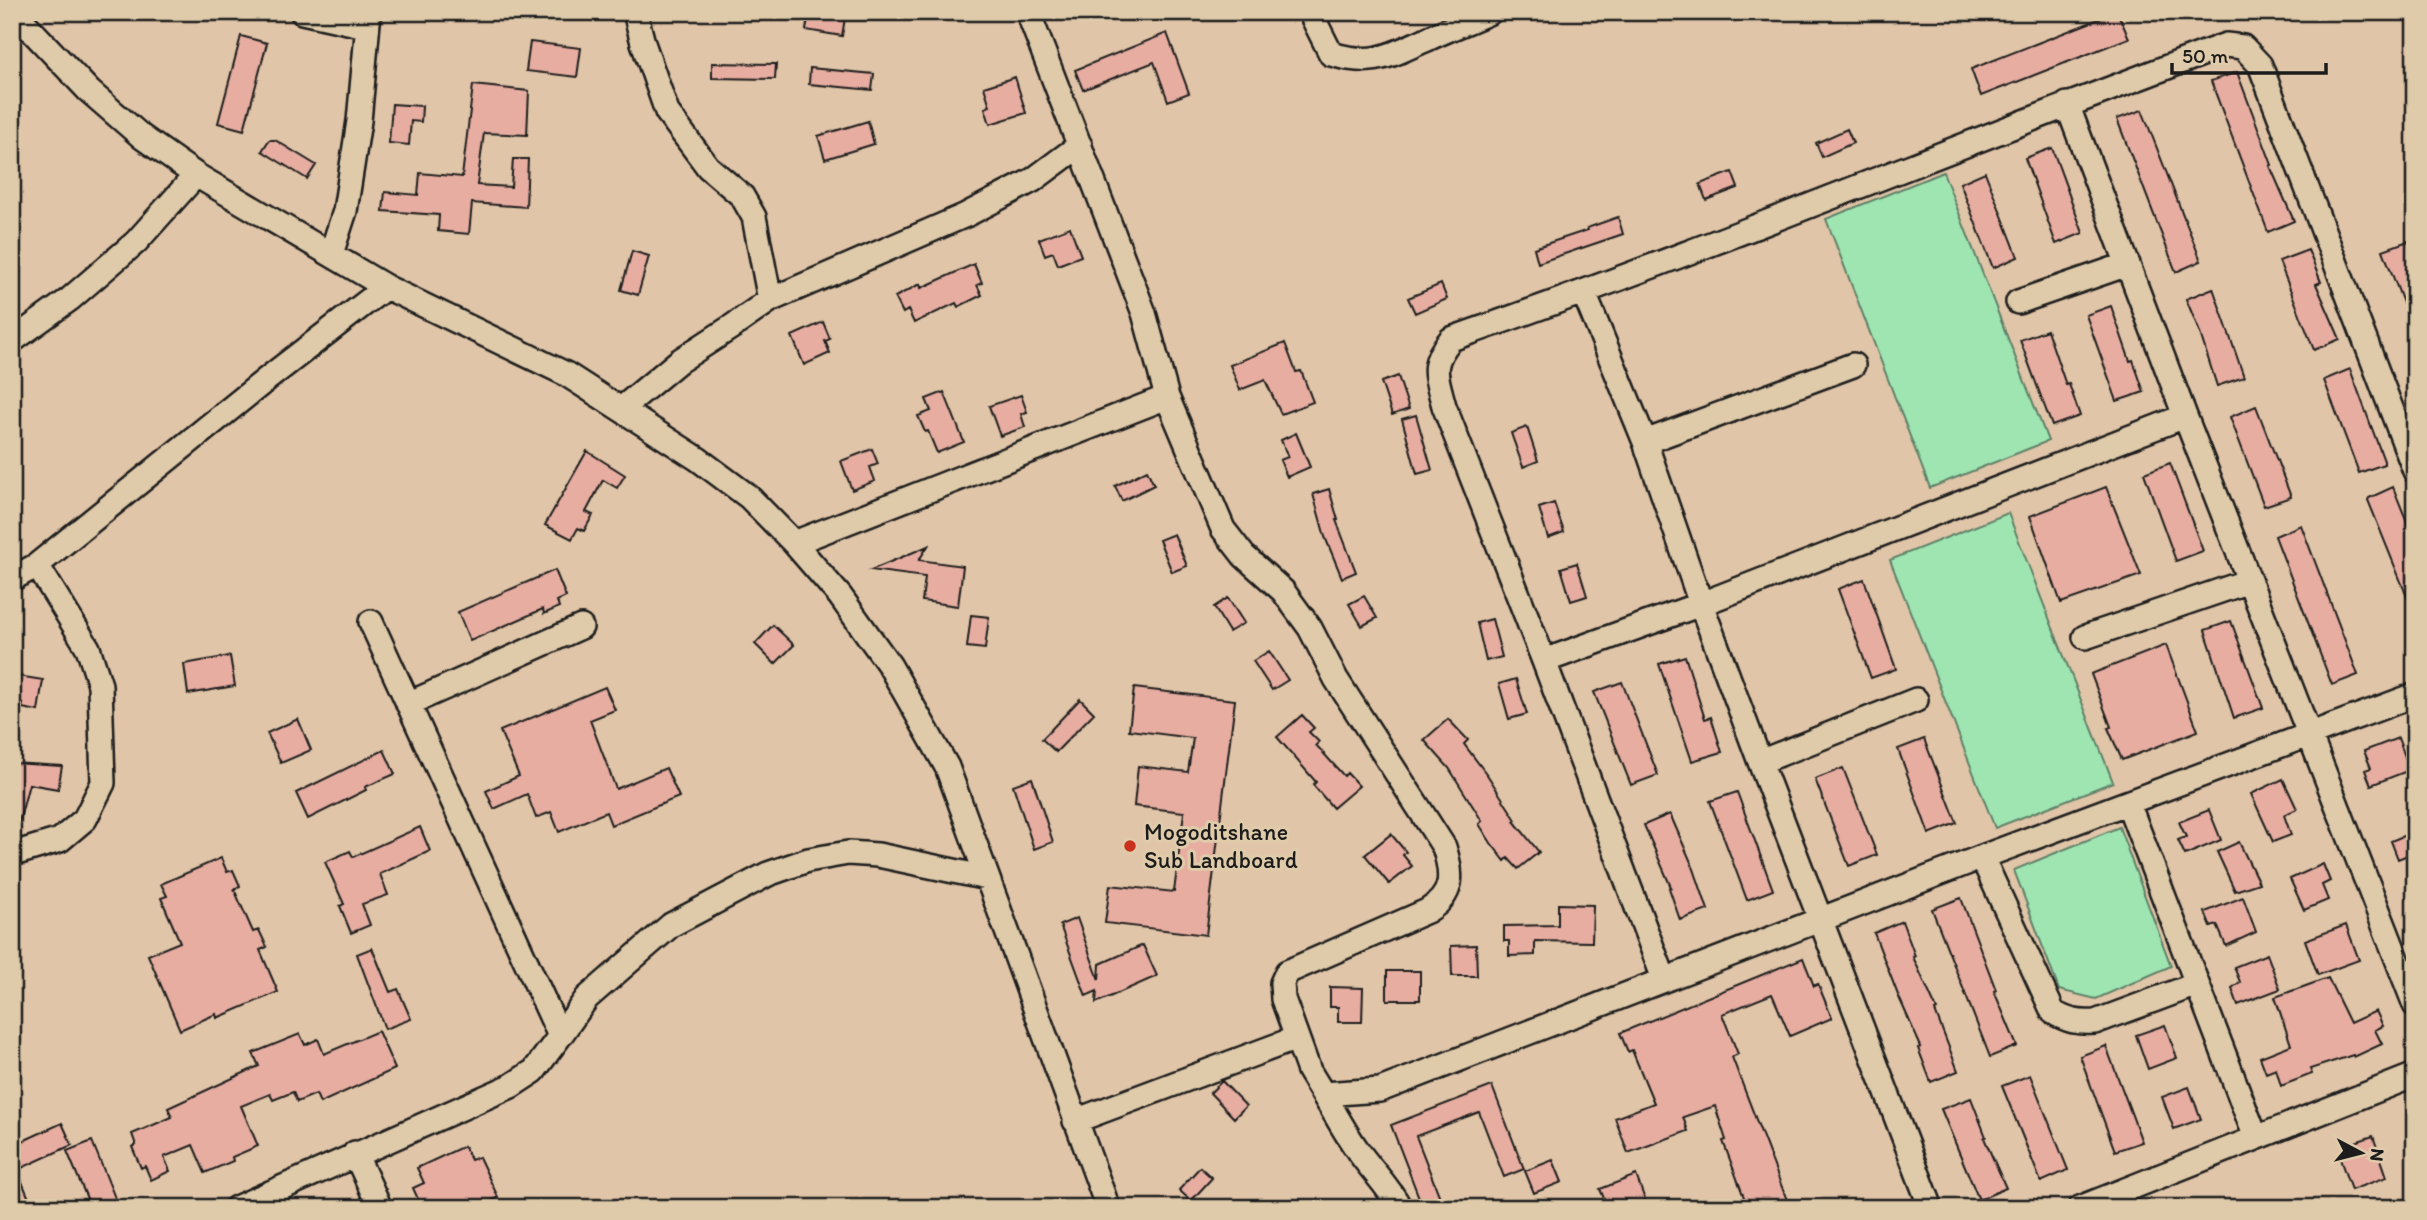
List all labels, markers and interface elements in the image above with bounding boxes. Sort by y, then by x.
scale bar [2172,32,2326,76]
text: 50 m [2182,43,2229,68]
place label: Mogoditshane Sub Landboard [1144,817,1298,874]
marker: Mogoditshane Sub Landboard [1122,838,1138,854]
north arrow [2326,1118,2396,1188]
text: N [2365,1147,2390,1163]

